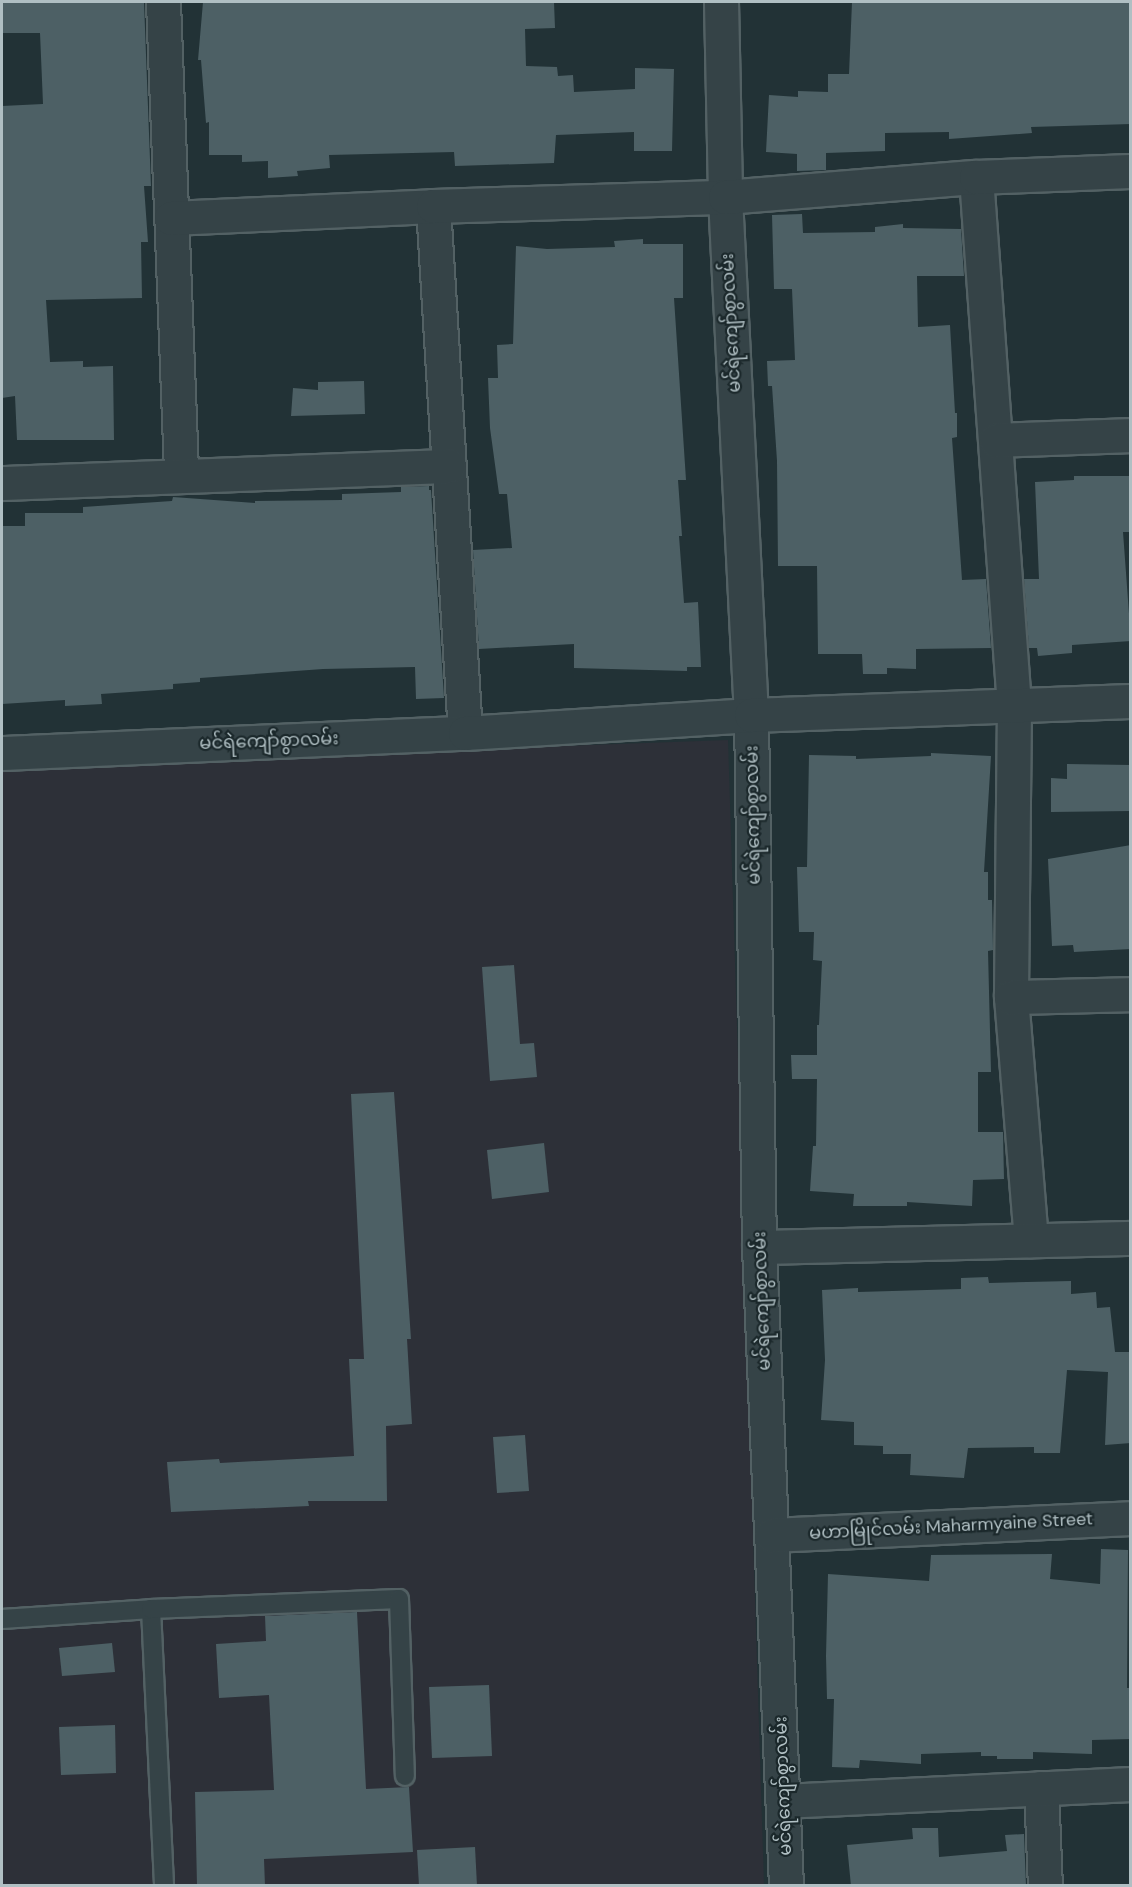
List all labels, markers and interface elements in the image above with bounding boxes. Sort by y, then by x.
street label: မင်ရဲကျော်စွာလမ်း [717,253,745,393]
street label: မင်ရဲကျော်စွာလမ်း [199,728,339,754]
street label: မင်ရဲကျော်စွာလမ်း [741,745,765,885]
street label: မင်ရဲကျော်စွာလမ်း [749,1231,775,1371]
street label: မဟာမြိုင်လမ်း Maharmyaine Street [809,1508,1093,1544]
street label: မင်ရဲကျော်စွာလမ်း [770,1716,796,1856]

